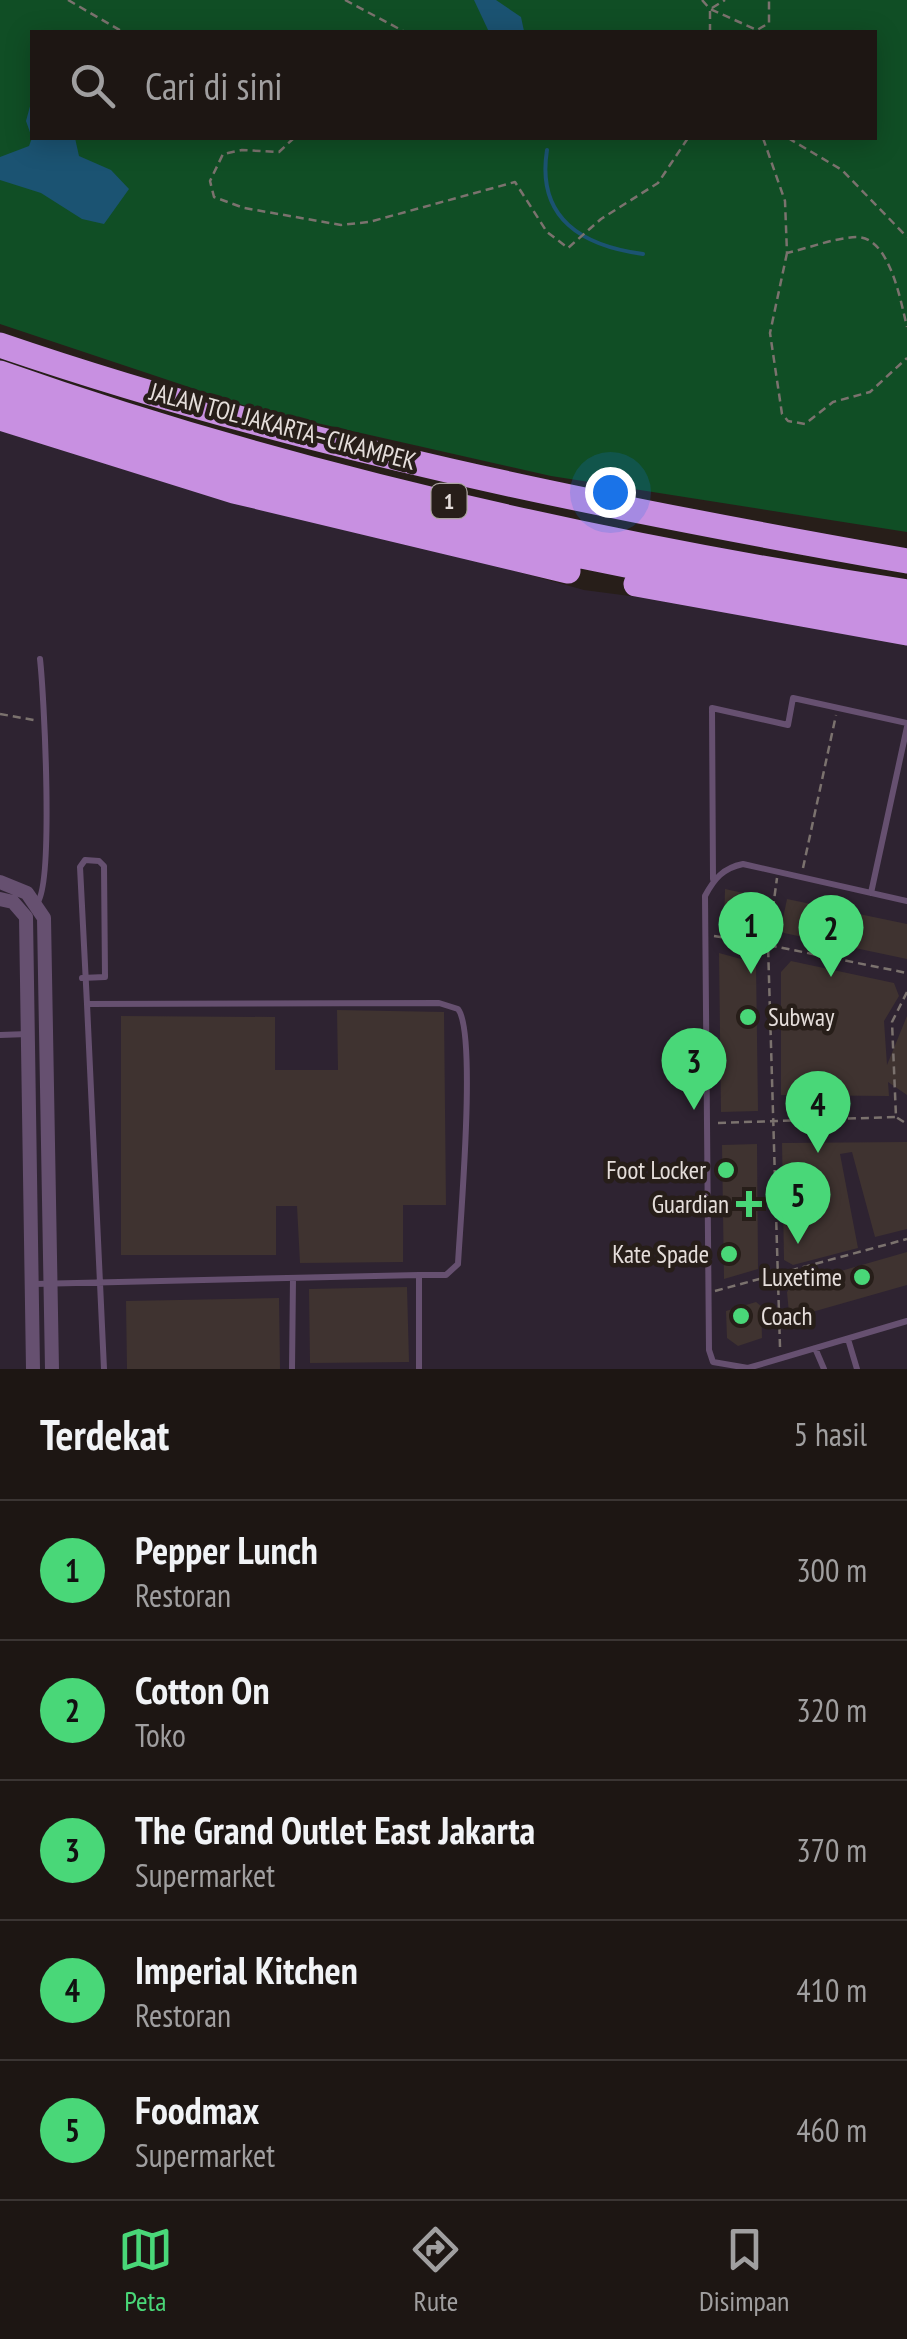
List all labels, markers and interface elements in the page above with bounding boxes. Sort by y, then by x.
search box [30,30,877,140]
icon: search [65,58,120,113]
text: Cari di sini [145,61,283,110]
street label: JALAN TOL JAKARTA–CIKAMPEK [145,375,420,477]
your location [585,467,636,518]
road number: 1 [432,484,466,518]
pin: 1 [718,892,784,974]
pin: 2 [798,894,864,977]
place label: Subway [768,1001,835,1033]
marker: Subway [737,1006,759,1028]
pin: 3 [662,1028,726,1110]
pin: 4 [786,1070,850,1153]
place label: Foot Locker [606,1154,706,1186]
marker: Foot Locker [715,1159,737,1181]
pin: 5 [766,1162,830,1244]
place label: Guardian [652,1188,729,1220]
marker: Guardian [738,1193,760,1215]
place label: Kate Spade [612,1238,709,1270]
marker: Kate Spade [718,1243,740,1265]
place label: Luxetime [762,1261,842,1293]
marker: Luxetime [851,1266,873,1288]
place label: Coach [761,1300,812,1332]
marker: Coach [730,1305,752,1327]
text: Terdekat [40,1407,169,1462]
text: 5 hasil [794,1413,867,1455]
text: Pepper Lunch [135,1525,318,1574]
text: 1 [65,1549,80,1591]
text: 300 m [796,1549,867,1591]
text: Restoran [135,1574,231,1616]
text: Cotton On [135,1665,269,1714]
text: 2 [65,1689,80,1731]
text: 320 m [796,1689,867,1731]
text: Toko [135,1714,186,1756]
text: The Grand Outlet East Jakarta [135,1805,535,1854]
text: 3 [65,1829,80,1871]
text: 370 m [796,1829,867,1871]
text: Supermarket [135,1854,275,1896]
text: Imperial Kitchen [135,1945,358,1994]
text: 4 [65,1969,80,2011]
text: 410 m [796,1969,867,2011]
text: Restoran [135,1994,231,2036]
text: Foodmax [135,2085,259,2134]
text: 5 [65,2109,80,2151]
text: 460 m [796,2109,867,2151]
text: Supermarket [135,2134,275,2176]
tab: Peta [118,2222,173,2319]
tab: Rute [408,2222,463,2319]
tab: Disimpan [699,2222,789,2319]

